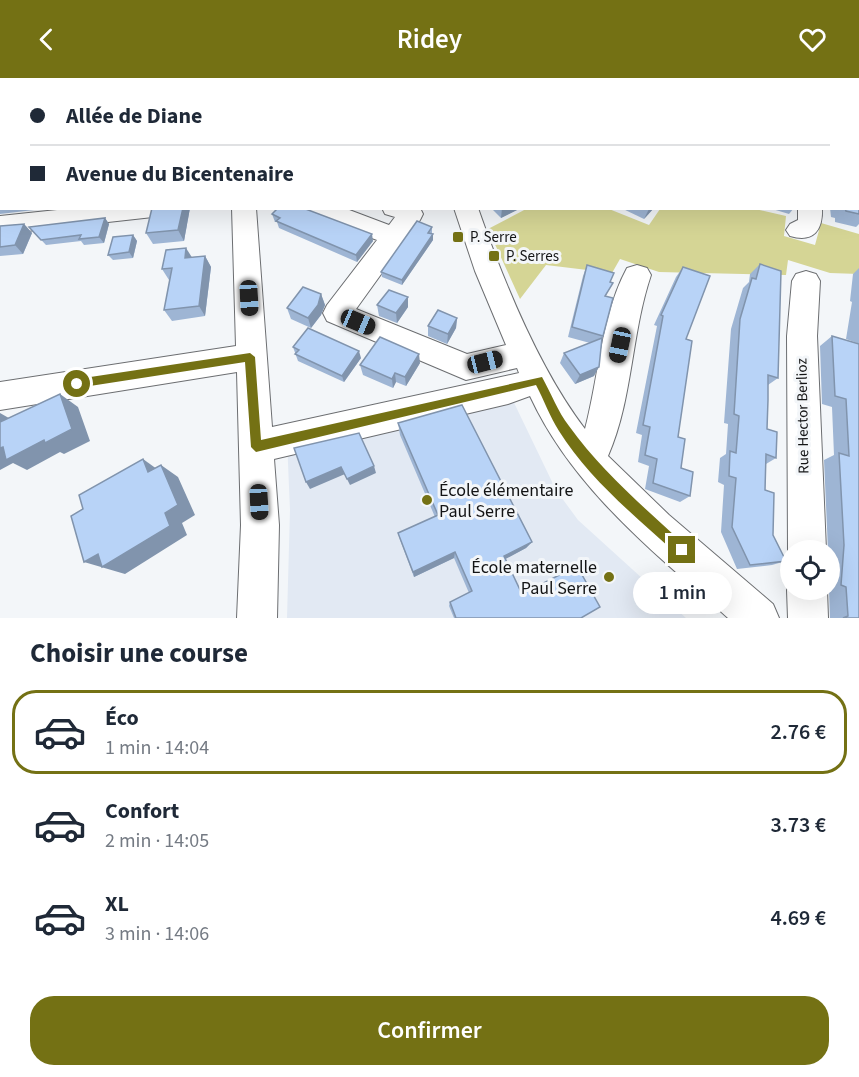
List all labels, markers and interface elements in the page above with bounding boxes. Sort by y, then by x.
text: Ridey [397,20,462,59]
icon: back [30,23,63,56]
icon: heart [796,23,829,56]
text: Allée de Diane [66,100,202,132]
text: Avenue du Bicentenaire [66,158,294,190]
place label: P. Serre [470,227,517,248]
marker: P. Serre [451,230,465,244]
place label: P. Serres [506,246,559,267]
marker: P. Serres [487,249,501,263]
car [239,280,259,316]
car [338,307,378,337]
car [607,326,633,364]
car [465,349,505,375]
street label: Rue Hector Berlioz [791,358,815,474]
route start [63,370,90,397]
place label: École élémentaire Paul Serre [439,478,573,524]
car [249,484,269,520]
marker: École élémentaire Paul Serre [420,493,434,507]
route end [668,536,695,563]
map controls [780,540,840,600]
button: locate [780,540,840,600]
place label: École maternelle Paul Serre [471,555,597,601]
marker: École maternelle Paul Serre [602,570,616,584]
callout: 1 min [632,571,732,613]
text: 1 min [659,579,706,607]
text: Choisir une course [30,634,248,673]
text: Éco [105,702,139,734]
icon: car [33,705,87,759]
text: 2.76 € [770,716,826,748]
text: 1 min · 14:04 [105,734,209,762]
text: Confort [105,795,179,827]
icon: car [33,798,87,852]
text: 3.73 € [770,809,826,841]
text: 2 min · 14:05 [105,827,209,855]
text: XL [105,888,129,920]
icon: car [33,891,87,945]
text: 4.69 € [770,902,826,934]
text: 3 min · 14:06 [105,920,209,948]
button: Confirmer [30,996,829,1065]

